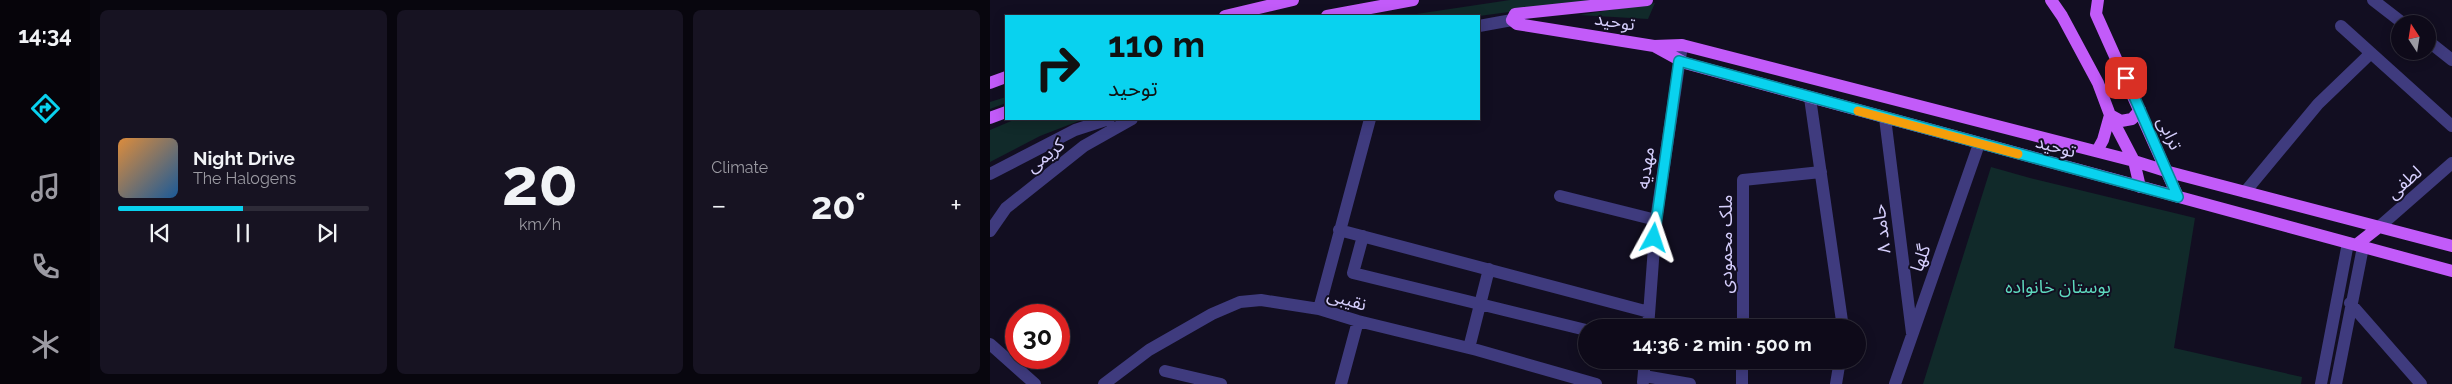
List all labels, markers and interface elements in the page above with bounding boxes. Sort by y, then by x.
street label: توحید [1593,7,1637,36]
north arrow [2391,15,2436,60]
map controls [2391,15,2436,60]
text: 14:34 [18,22,72,48]
text: 110 m [1108,24,1205,65]
icon: right [1025,35,1090,100]
pin [2105,57,2147,99]
icon: arrive [2112,64,2140,92]
text: توحید [1108,75,1158,101]
icon: directions [28,91,63,126]
street label: ترابی [2152,113,2187,153]
street label: توحید [2033,131,2078,162]
street label: کریمی [1022,133,1069,177]
text: 20 [502,144,578,220]
street label: مهدیه [1632,146,1658,190]
text: Night Drive [193,147,295,169]
text: Climate [711,158,768,177]
street label: لطفی [2382,161,2426,204]
text: The Halogens [193,169,296,188]
icon: music [28,170,63,205]
text: 20° [811,183,866,228]
text: − [711,189,726,222]
text: + [950,189,962,222]
street label: ملک محمودی [1715,194,1737,294]
street label: حامد ۸ [1868,203,1894,255]
position arrow [1627,211,1679,263]
text: km/h [519,215,561,234]
icon: previous [146,219,174,247]
icon: pause [229,219,257,247]
icon: next [313,219,341,247]
street label: گلها [1906,241,1935,274]
icon: phone [28,249,63,284]
park label: بوستان خانواده [2005,276,2111,298]
street label: نقیبی [1325,283,1369,316]
speed limit sign: 30 [1005,304,1070,369]
icon: climate [28,327,63,362]
text: 14:36 · 2 min · 500 m [1632,333,1812,355]

